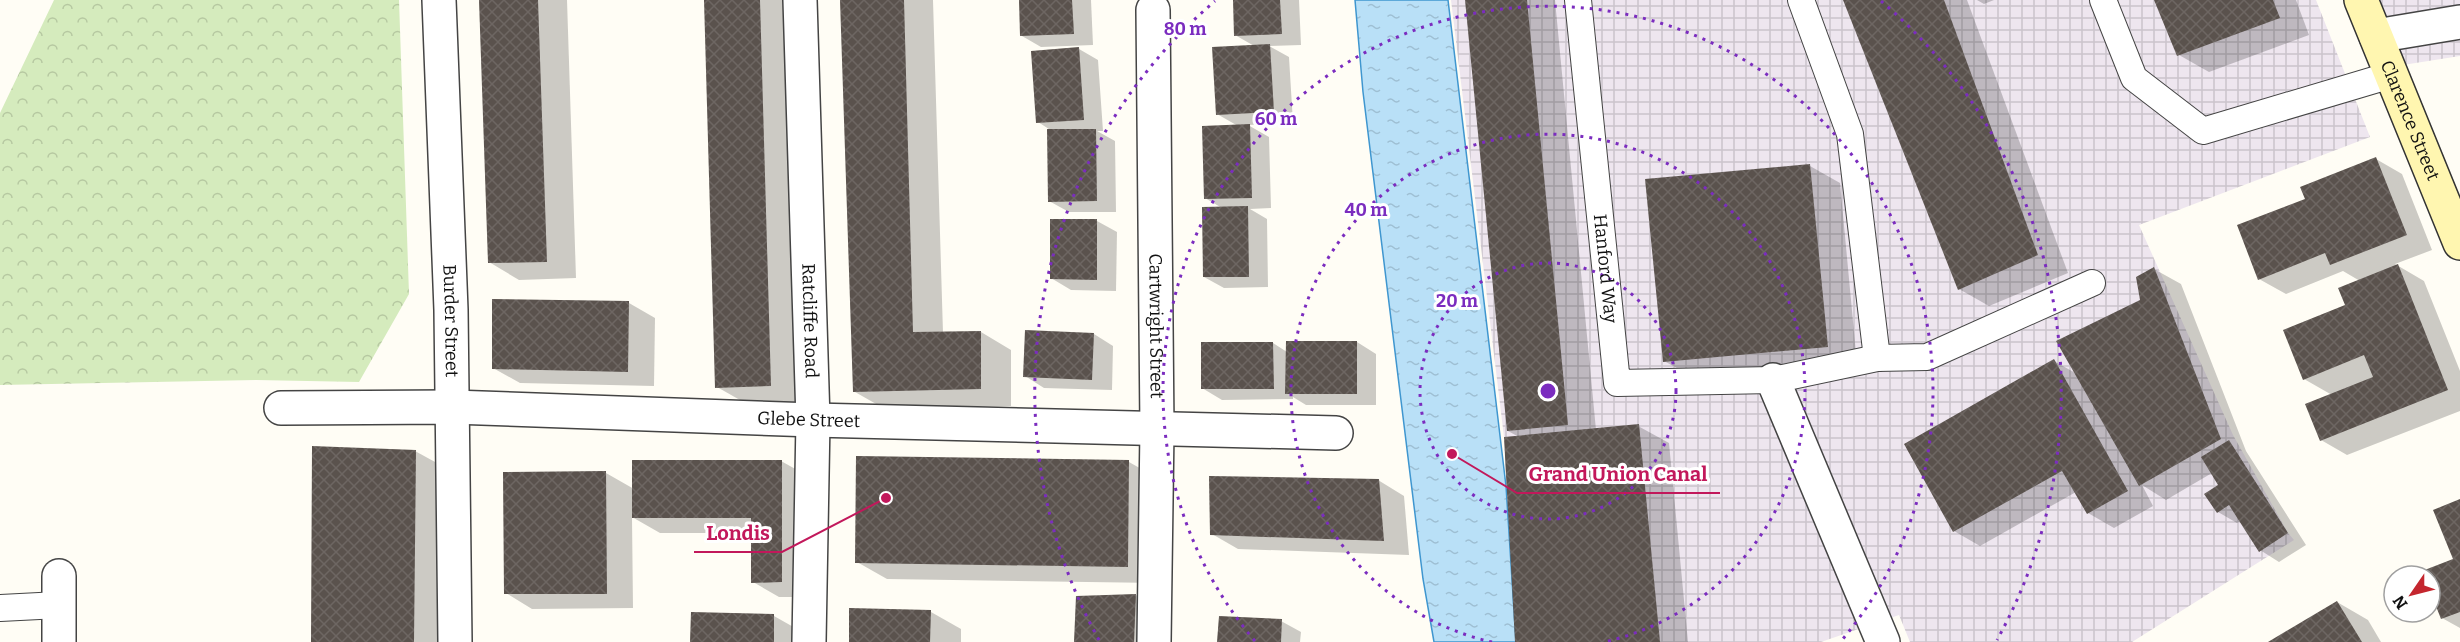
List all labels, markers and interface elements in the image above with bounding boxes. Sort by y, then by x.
text: 80 m [1164,18,1206,40]
street label: Clarence Street [2376,57,2445,184]
text: 60 m [1255,108,1297,130]
text: 40 m [1345,199,1387,221]
street label: Hanford Way [1589,213,1622,325]
street label: Cartwright Street [1144,253,1168,399]
street label: Ratcliffe Road [797,263,823,379]
street label: Burder Street [438,264,463,378]
text: 20 m [1436,290,1478,312]
centre of rings [1538,381,1558,401]
street label: Glebe Street [757,407,861,432]
callout: Grand Union Canal [1517,455,1720,493]
text: Grand Union Canal [1529,462,1707,486]
callout: Londis [694,514,782,552]
text: Londis [706,521,770,545]
north arrow [2382,564,2442,624]
text: N [2389,592,2411,613]

